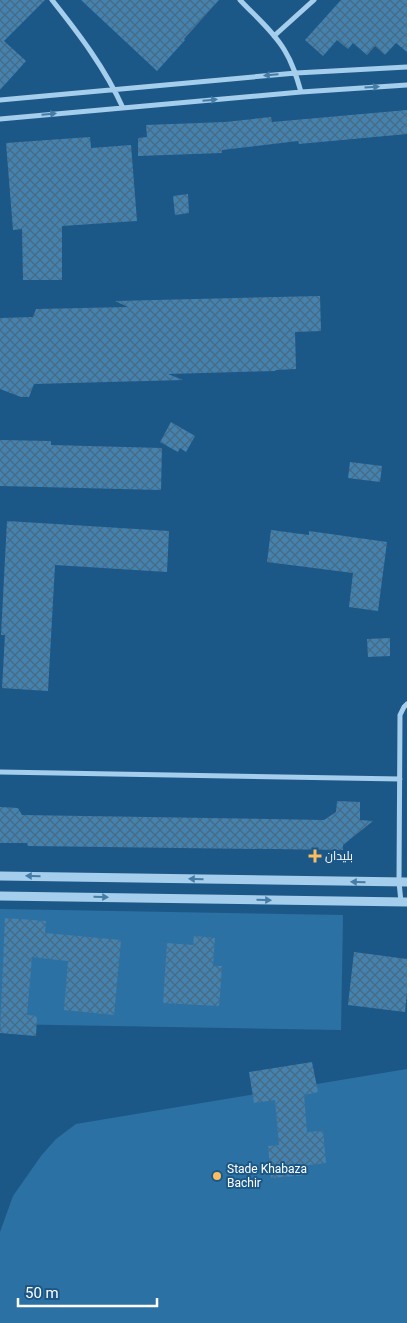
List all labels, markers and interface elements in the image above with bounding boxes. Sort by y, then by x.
one-way arrow [263,72,279,80]
one-way arrow [365,83,381,91]
one-way arrow [203,96,219,104]
one-way arrow [41,110,57,118]
place label: بليدان [325,849,353,863]
marker: بليدان [309,850,321,862]
one-way arrow [25,872,41,880]
one-way arrow [188,875,204,883]
one-way arrow [350,877,366,885]
one-way arrow [93,893,109,901]
one-way arrow [256,896,272,904]
place label: Stade Khabaza Bachir [227,1162,307,1190]
marker: Stade Khabaza Bachir [211,1170,223,1182]
scale bar [18,1276,156,1308]
text: 50 m [25,1284,59,1302]

